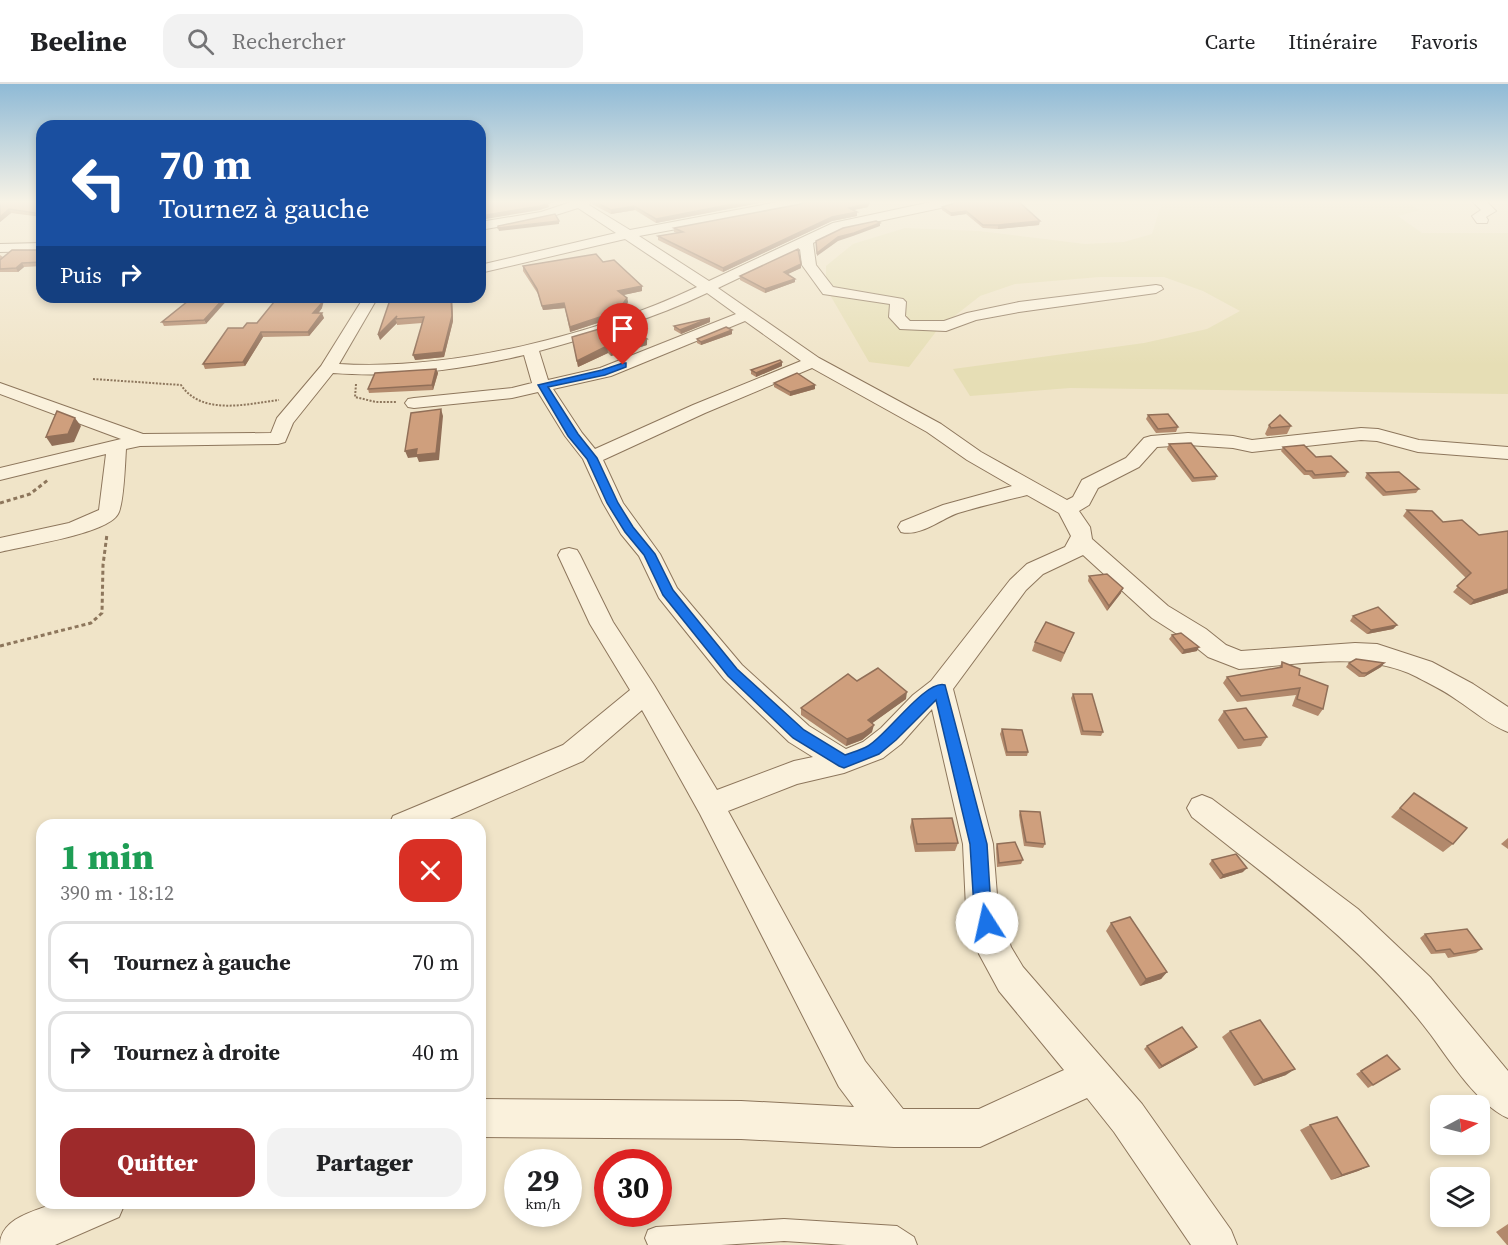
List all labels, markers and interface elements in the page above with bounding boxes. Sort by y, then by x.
search box [163,14,583,68]
text: Beeline [30,22,127,60]
icon: search [184,25,217,58]
text: Rechercher [232,26,345,56]
text: Carte [1205,27,1255,56]
text: Itinéraire [1288,27,1377,56]
text: Favoris [1410,27,1478,56]
text: 70 m [159,135,252,193]
icon: left [60,144,138,222]
text: Tournez à gauche [159,190,369,227]
icon: right [114,258,147,291]
text: Puis [60,260,102,290]
pin [597,303,648,365]
icon: arrive [606,312,639,345]
text: 1 min [60,832,154,881]
button: close [399,839,462,902]
text: 390 m · 18:12 [60,879,174,907]
position arrow [955,891,1019,955]
icon: left [63,945,96,978]
text: Tournez à gauche [114,947,291,977]
text: 70 m [412,947,459,977]
icon: right [63,1035,96,1068]
text: Tournez à droite [114,1037,280,1067]
text: 40 m [412,1037,459,1067]
north arrow [1430,1095,1490,1155]
map controls [1430,1095,1490,1227]
button: Quitter [60,1128,255,1197]
button: Partager [267,1128,462,1197]
speed limit sign: 30 [594,1149,672,1227]
text: 29 [527,1160,559,1201]
button: layers [1430,1167,1490,1227]
text: km/h [525,1193,561,1214]

